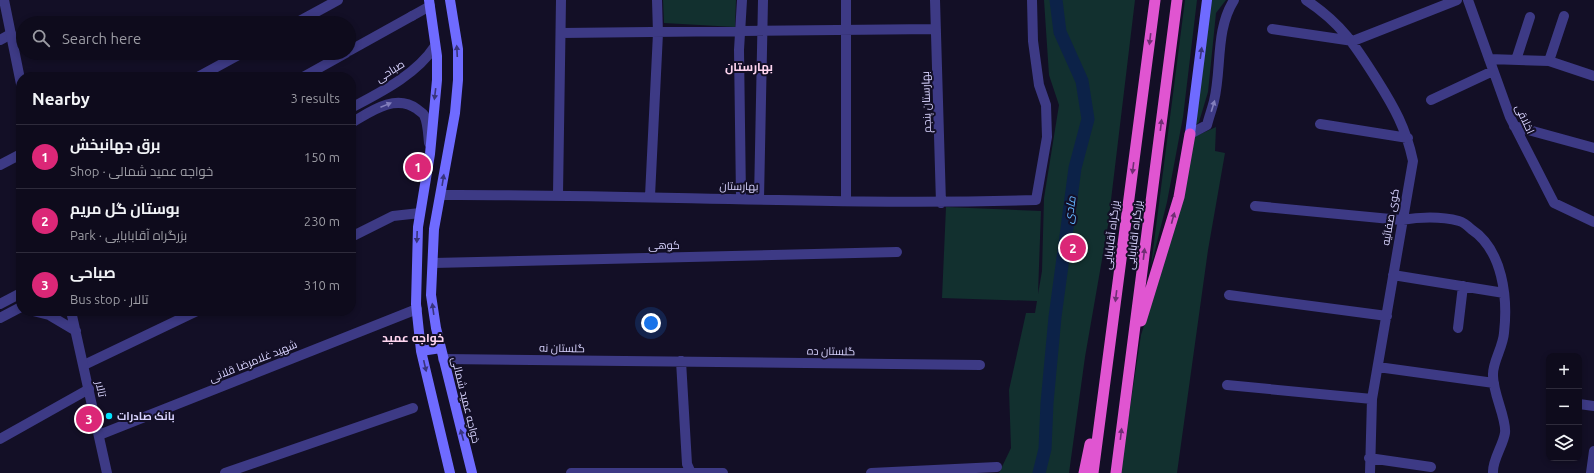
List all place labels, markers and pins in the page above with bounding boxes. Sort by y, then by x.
pin: 1 [405,152,431,182]
pin: 2 [1060,233,1086,263]
pin: 3 [76,404,102,434]
place label: بانک صادرات [117,410,175,423]
marker: بانک صادرات [104,411,114,421]

